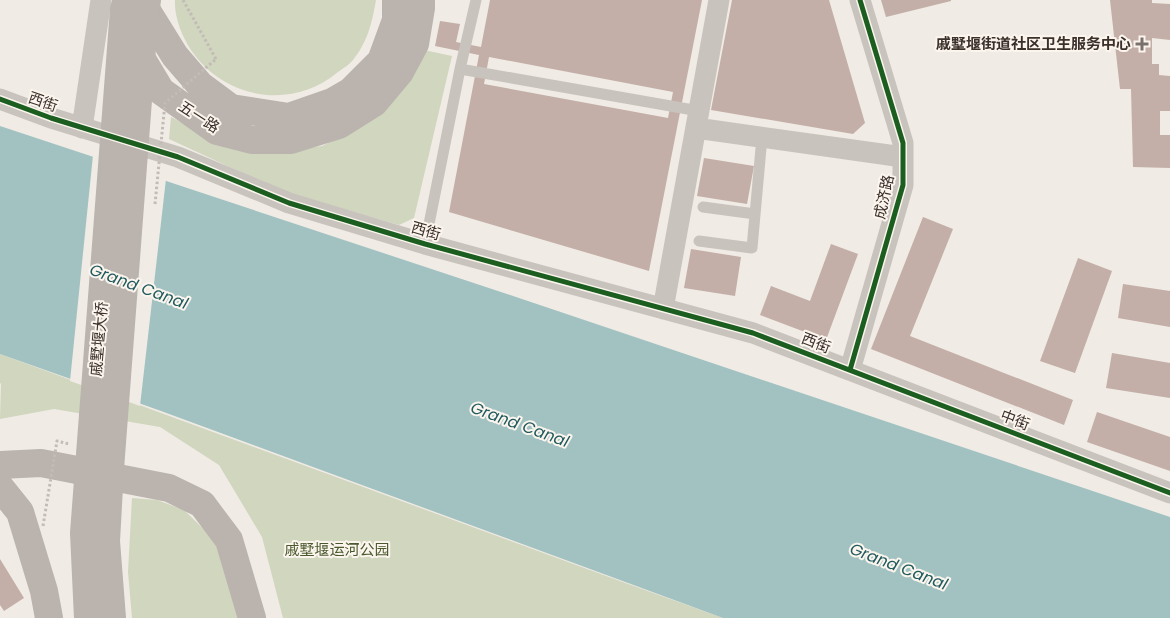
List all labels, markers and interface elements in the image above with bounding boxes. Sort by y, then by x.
place label: 戚墅堰街道社区卫生服务中心 [936,33,1131,54]
marker: 戚墅堰街道社区卫生服务中心 [1135,37,1149,51]
street label: 西街 [26,87,61,116]
street label: 五一路 [175,96,224,138]
street label: 成济路 [869,173,898,221]
street label: 西街 [409,216,443,245]
water label: Grand Canal [86,258,191,315]
street label: 戚墅堰大桥 [85,301,112,377]
street label: 西街 [798,327,834,358]
water label: Grand Canal [467,396,572,453]
street label: 中街 [997,404,1033,435]
water label: Grand Canal [847,537,951,596]
park label: 戚墅堰运河公园 [284,539,390,560]

